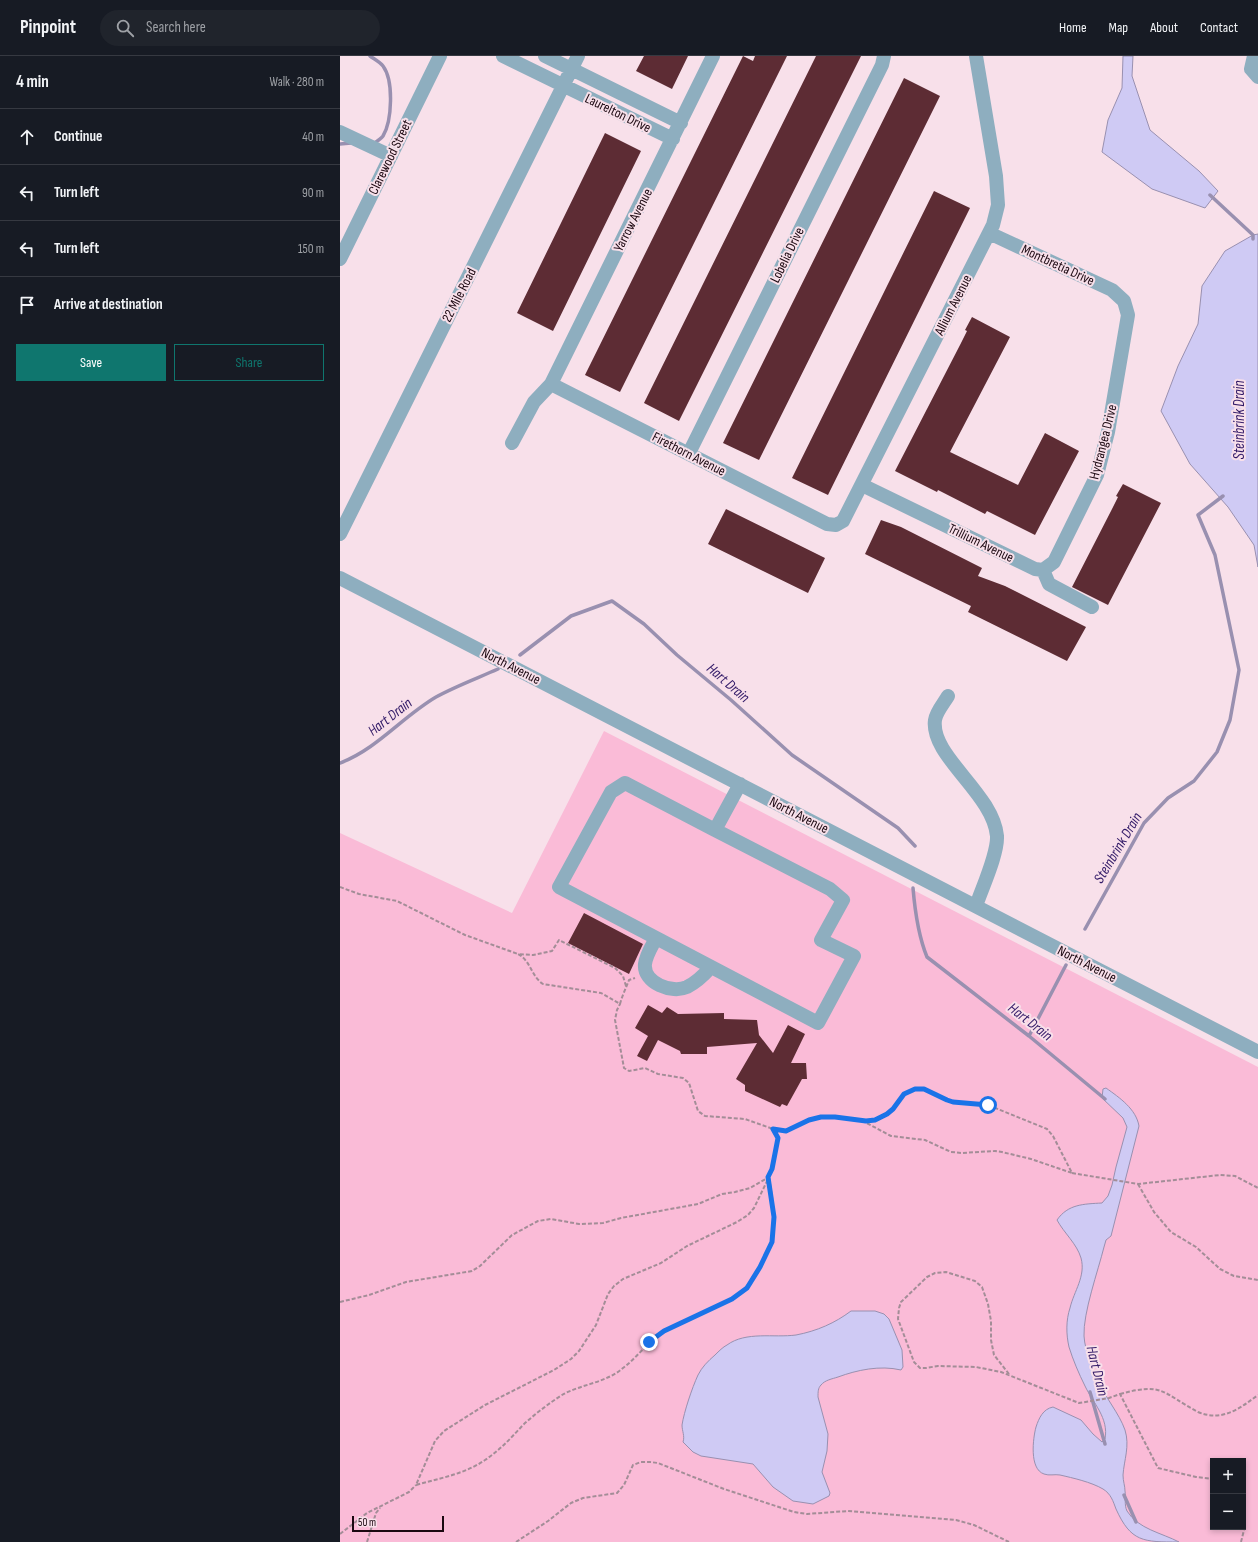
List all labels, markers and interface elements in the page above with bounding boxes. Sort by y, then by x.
search box [100,10,380,46]
text: Pinpoint [20,16,76,39]
icon: search [114,17,136,39]
text: Search here [146,18,206,37]
text: Home [1059,19,1087,36]
text: Map [1109,19,1128,36]
text: About [1150,19,1178,36]
text: Contact [1200,19,1238,36]
text: 4 min [16,72,49,92]
text: Walk · 280 m [270,74,324,90]
street label: Laurelton Drive [582,90,654,136]
street label: Clarewood Street [365,117,415,197]
icon: ahead [16,126,38,148]
text: Continue [54,127,103,146]
text: 40 m [302,129,324,145]
icon: left [16,182,38,204]
text: Turn left [54,183,99,202]
text: 90 m [302,185,324,201]
street label: Yarrow Avenue [610,186,656,254]
street label: Lobelia Drive [766,224,808,286]
icon: left [16,238,38,260]
text: Turn left [54,239,99,258]
text: 150 m [298,241,324,257]
street label: Montbretia Drive [1019,241,1097,289]
street label: 22 Mile Road [438,265,480,325]
street label: Allium Avenue [930,272,975,339]
icon: arrive [16,294,38,316]
text: Arrive at destination [54,295,163,314]
button: Save [16,344,166,381]
button: Share [174,344,324,381]
water label: Steinbrink Drain [1230,380,1249,460]
street label: Hydrangea Drive [1085,403,1121,481]
street label: Firethorn Avenue [649,428,729,480]
street label: Trillium Avenue [946,520,1016,566]
street label: North Avenue [479,644,543,688]
water label: Hart Drain [702,659,754,707]
water label: Hart Drain [364,694,416,740]
street label: North Avenue [767,793,831,837]
water label: Steinbrink Drain [1089,809,1147,887]
street label: North Avenue [1055,942,1119,986]
water label: Hart Drain [1004,999,1056,1045]
route start [979,1096,997,1114]
route end [640,1333,658,1351]
water label: Hart Drain [1082,1344,1112,1398]
map controls [1210,1458,1246,1530]
button: + [1210,1458,1246,1494]
button: − [1210,1494,1246,1530]
scale bar [352,1514,444,1533]
text: 50 m [358,1516,376,1529]

